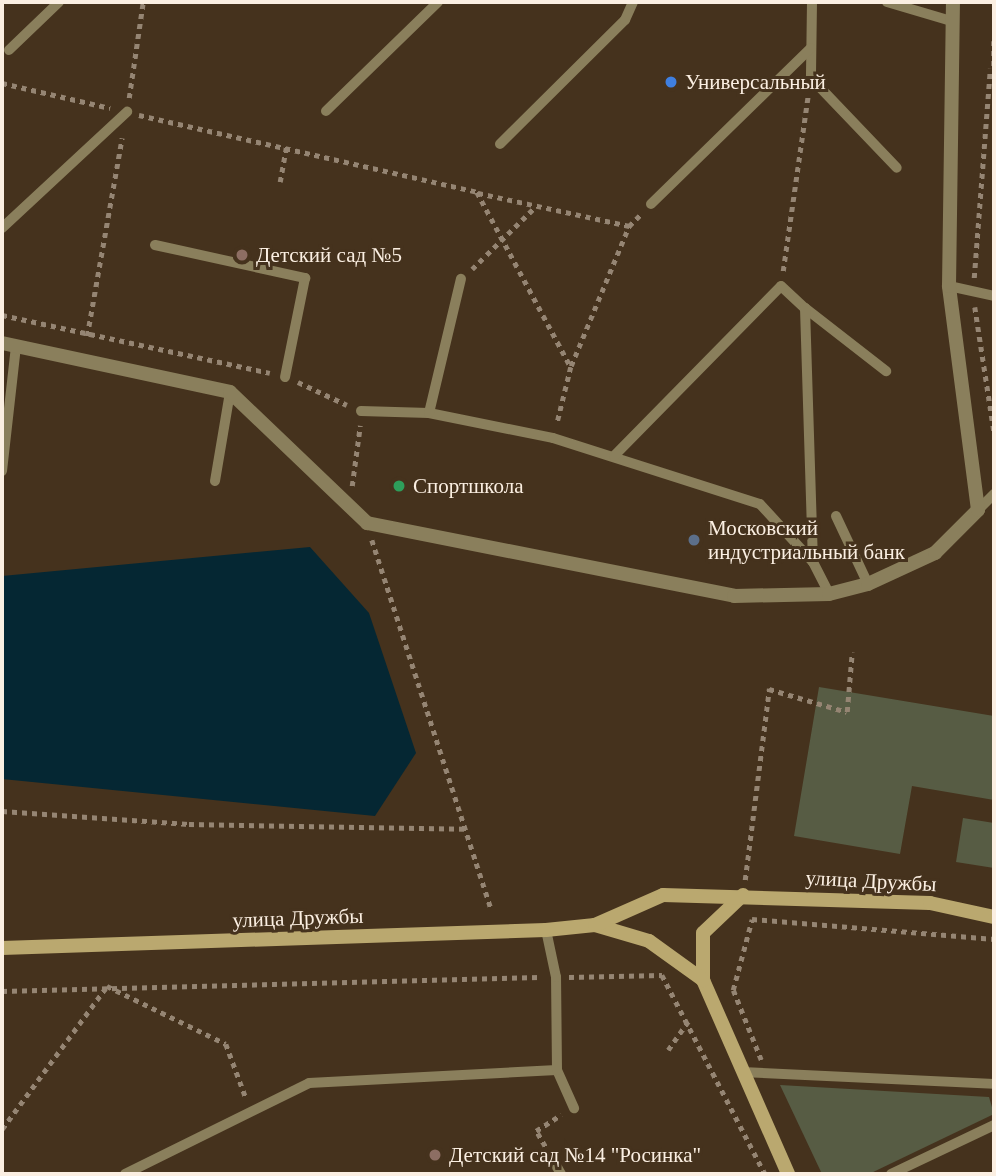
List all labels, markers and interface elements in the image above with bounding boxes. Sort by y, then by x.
place label: Универсальный [685,69,826,95]
marker: Универсальный [663,74,679,90]
place label: Детский сад №5 [256,242,402,268]
marker: Детский сад №5 [234,247,250,263]
place label: Спортшкола [413,473,523,499]
marker: Спортшкола [391,478,407,494]
place label: Московский индустриальный банк [708,515,905,565]
marker: Московский индустриальный банк [686,532,702,548]
street label: улица Дружбы [805,865,937,897]
street label: улица Дружбы [232,903,364,933]
place label: Детский сад №14 "Росинка" [449,1142,701,1168]
marker: Детский сад №14 "Росинка" [427,1147,443,1163]

